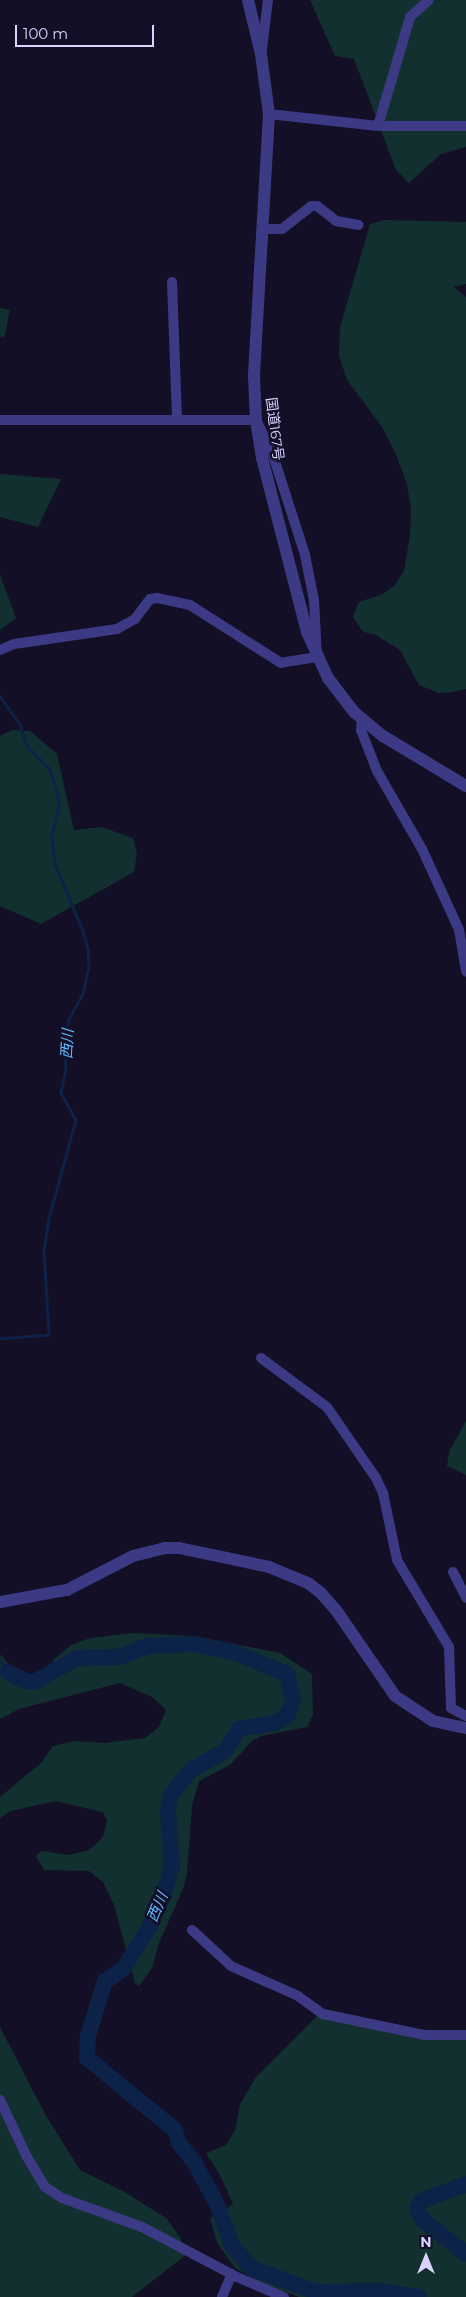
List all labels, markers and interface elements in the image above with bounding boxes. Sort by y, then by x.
scale bar [18,15,156,47]
text: 100 m [23,24,68,43]
street label: 国道167号 [263,396,287,462]
water label: 西川 [57,1029,77,1059]
water label: 西川 [143,1890,171,1924]
north arrow [401,2232,451,2282]
text: N [420,2233,432,2251]

